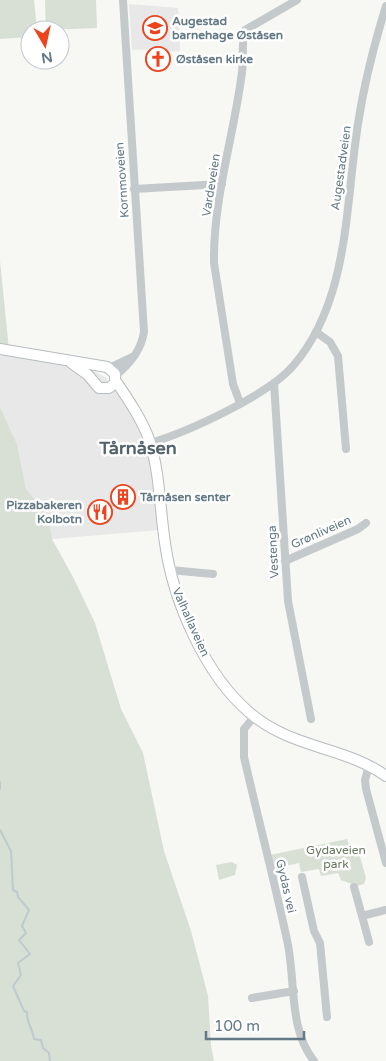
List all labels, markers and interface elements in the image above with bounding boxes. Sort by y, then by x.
place label: Augestad barnehage Øståsen [172,14,283,43]
school or university icon: Augestad barnehage Øståsen [142,15,168,41]
north arrow [20,20,70,70]
church icon: Øståsen kirke [145,46,171,72]
text: N [40,48,54,67]
place label: Øståsen kirke [176,52,253,66]
street label: Augestadveien [328,125,354,211]
street label: Kornmoveien [112,142,132,218]
street label: Vardeveien [199,153,223,217]
district label: Tårnåsen [98,437,177,459]
building icon: Tårnåsen senter [110,484,136,510]
place label: Tårnåsen senter [139,490,231,504]
place label: Pizzabakeren Kolbotn [6,498,82,526]
restaurant icon: Pizzabakeren Kolbotn [87,499,113,525]
street label: Grønliveien [289,513,353,551]
street label: Vestenga [265,525,281,579]
street label: Valhallaveien [170,585,212,659]
park label: Gydaveien park [306,843,366,871]
street label: Gydas vei [273,858,299,914]
scale bar [206,1008,304,1040]
text: 100 m [214,1017,260,1035]

